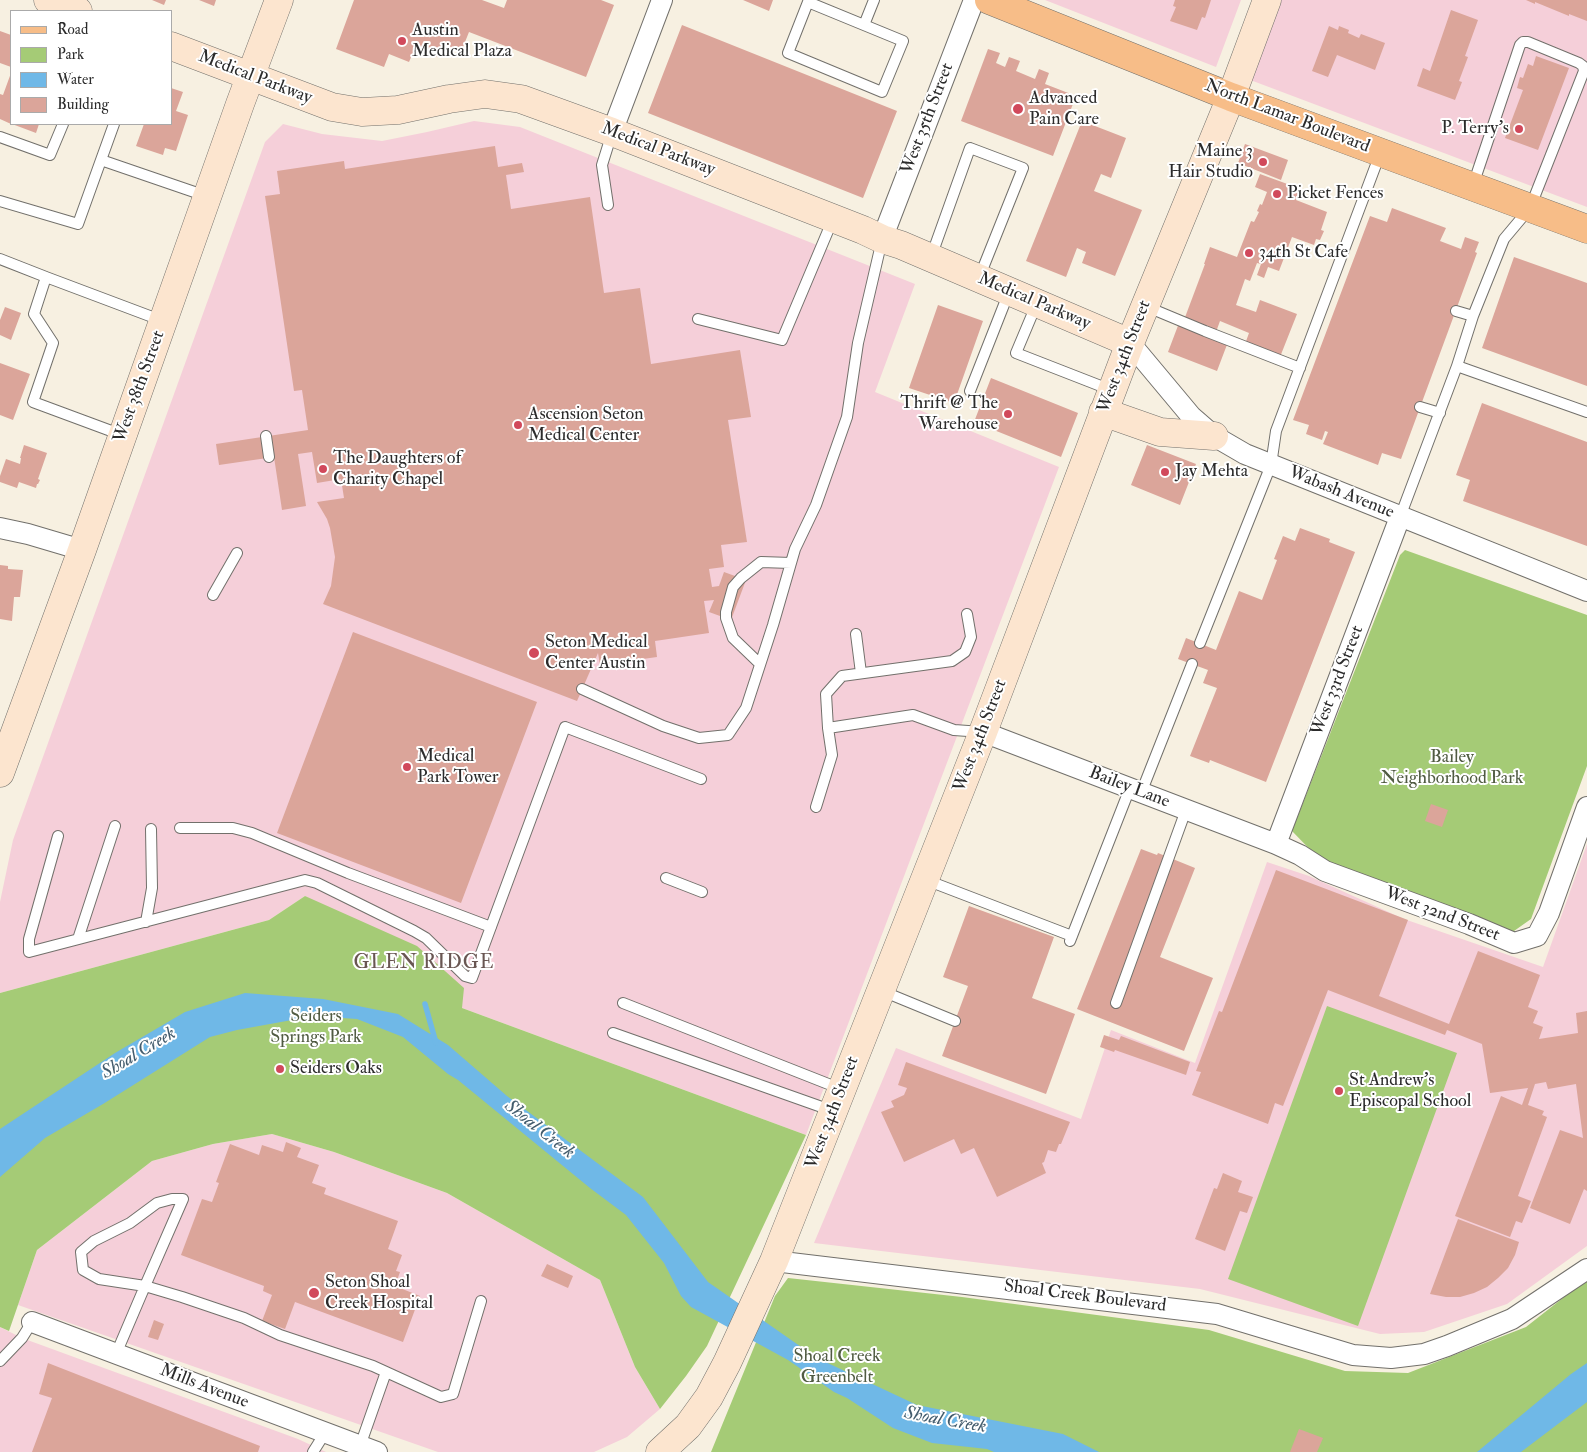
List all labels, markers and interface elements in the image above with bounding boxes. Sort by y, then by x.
legend [10,10,172,125]
text: Road [57,20,88,39]
place label: Austin Medical Plaza [412,20,512,62]
marker: Austin Medical Plaza [396,35,408,47]
text: Park [57,45,84,64]
street label: Medical Parkway [195,46,315,110]
street label: West 35th Street [897,60,959,178]
text: Water [57,70,94,89]
street label: North Lamar Boulevard [1202,76,1372,158]
place label: Advanced Pain Care [1029,88,1099,130]
text: Building [57,95,109,114]
marker: Advanced Pain Care [1011,102,1025,116]
street label: Medical Parkway [598,118,718,182]
place label: P. Terry's [1441,118,1509,140]
marker: P. Terry's [1513,123,1525,135]
place label: Maine 3 Hair Studio [1168,141,1253,183]
marker: Maine 3 Hair Studio [1257,156,1269,168]
place label: Picket Fences [1287,183,1383,205]
marker: Picket Fences [1271,188,1283,200]
place label: 34th St Cafe [1259,242,1348,264]
marker: 34th St Cafe [1243,247,1255,259]
street label: Medical Parkway [975,269,1093,335]
street label: West 34th Street [1094,298,1156,416]
street label: West 38th Street [110,328,170,446]
place label: Thrift @ The Warehouse [900,393,998,436]
place label: Ascension Seton Medical Center [528,404,644,446]
marker: Thrift @ The Warehouse [1002,408,1014,420]
marker: Ascension Seton Medical Center [512,419,524,431]
place label: The Daughters of Charity Chapel [333,448,461,490]
place label: Jay Mehta [1175,461,1248,483]
street label: Wabash Avenue [1285,462,1397,524]
marker: The Daughters of Charity Chapel [317,463,329,475]
marker: Jay Mehta [1159,466,1171,478]
street label: West 33rd Street [1307,623,1369,739]
place label: Seton Medical Center Austin [545,632,648,674]
marker: Seton Medical Center Austin [527,646,541,660]
street label: West 34th Street [950,677,1012,795]
place label: Medical Park Tower [417,746,498,789]
park label: Bailey Neighborhood Park [1381,747,1523,790]
marker: Medical Park Tower [401,761,413,773]
street label: Bailey Lane [1085,763,1173,813]
street label: West 32nd Street [1382,883,1502,947]
district label: GLEN RIDGE [352,953,496,975]
park label: Seiders Springs Park [270,1006,362,1048]
water label: Shoal Creek [98,1023,180,1085]
street label: West 34th Street [802,1054,864,1172]
place label: Seiders Oaks [290,1058,382,1080]
marker: Seiders Oaks [274,1063,286,1075]
place label: St Andrew's Episcopal School [1349,1070,1471,1112]
marker: St Andrew's Episcopal School [1333,1085,1345,1097]
water label: Shoal Creek [499,1095,579,1165]
place label: Seton Shoal Creek Hospital [325,1272,433,1315]
street label: Shoal Creek Boulevard [1003,1276,1167,1318]
marker: Seton Shoal Creek Hospital [307,1286,321,1300]
park label: Shoal Creek Greenbelt [793,1346,881,1388]
street label: Mills Avenue [156,1360,252,1414]
water label: Shoal Creek [902,1403,988,1439]

